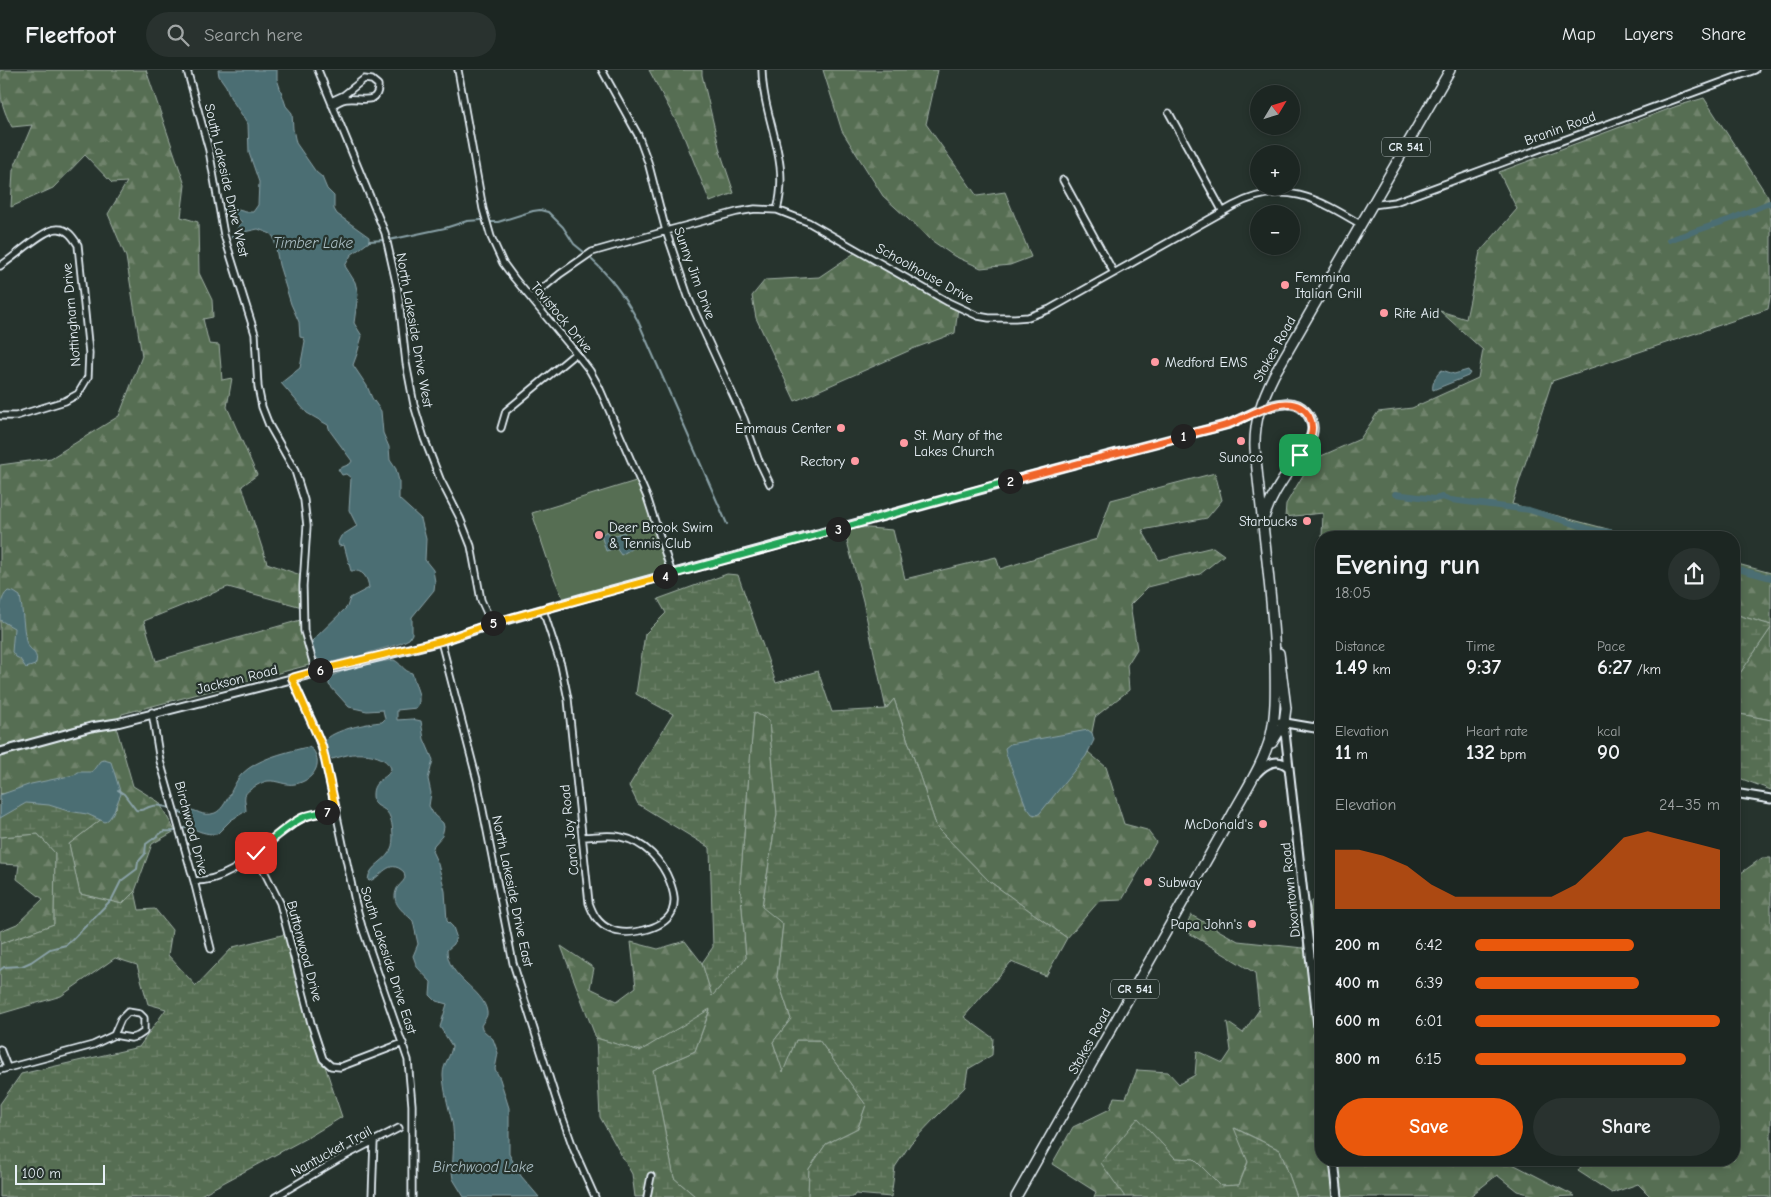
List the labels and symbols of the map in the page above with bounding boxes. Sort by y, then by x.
north arrow [1250,85,1300,135]
street label: South Lakeside Drive West [201,102,253,259]
street label: Branin Road [1522,108,1598,149]
road number: CR 541 [1382,138,1430,156]
street label: Sunny Jim Drive [670,225,719,322]
water label: Timber Lake [273,234,353,252]
street label: Schoolhouse Drive [873,239,977,307]
street label: North Lakeside Drive West [393,251,437,410]
street label: Nottingham Drive [59,262,84,367]
place label: Femmina Italian Grill [1295,269,1362,302]
street label: Tavistock Drive [527,278,596,356]
marker: Femmina Italian Grill [1279,279,1291,291]
place label: Rite Aid [1394,305,1440,322]
marker: Rite Aid [1378,307,1390,319]
street label: Stokes Road [1249,313,1300,385]
place label: Medford EMS [1165,354,1248,371]
marker: Medford EMS [1149,356,1161,368]
place label: Emmaus Center [735,420,831,437]
marker: Emmaus Center [835,422,847,434]
pin: 1 [1170,424,1196,448]
place label: St. Mary of the Lakes Church [914,427,1002,460]
pin [1279,434,1321,476]
marker: Sunoco [1235,435,1247,447]
marker: St. Mary of the Lakes Church [898,437,910,449]
place label: Sunoco [1219,449,1263,466]
place label: Rectory [800,453,846,470]
marker: Rectory [849,455,861,467]
pin: 2 [998,468,1022,494]
place label: Starbucks [1239,513,1297,530]
marker: Starbucks [1301,515,1313,527]
pin: 3 [826,516,850,542]
place label: Deer Brook Swim & Tennis Club [609,519,713,552]
marker: Deer Brook Swim & Tennis Club [593,529,605,541]
pin: 4 [652,564,678,588]
pin: 5 [480,610,506,636]
pin: 6 [308,658,332,682]
street label: Jackson Road [195,661,279,698]
street label: Birchwood Drive [171,779,212,877]
street label: Carol Joy Road [556,784,583,876]
pin: 7 [314,800,340,824]
street label: North Lakeside Drive East [488,814,537,969]
place label: McDonald's [1184,816,1253,833]
marker: McDonald's [1257,818,1269,830]
pin [235,832,277,874]
street label: Dixontown Road [1277,842,1304,938]
place label: Subway [1158,874,1203,891]
marker: Subway [1142,876,1154,888]
street label: South Lakeside Drive East [357,884,421,1037]
street label: Buttonwood Drive [283,899,326,1003]
place label: Papa John's [1171,916,1242,933]
marker: Papa John's [1246,918,1258,930]
road number: CR 541 [1111,980,1159,999]
street label: Stokes Road [1064,1005,1115,1077]
street label: Nantucket Trail [288,1122,375,1181]
water label: Birchwood Lake [432,1158,534,1176]
scale bar [15,1162,105,1185]

